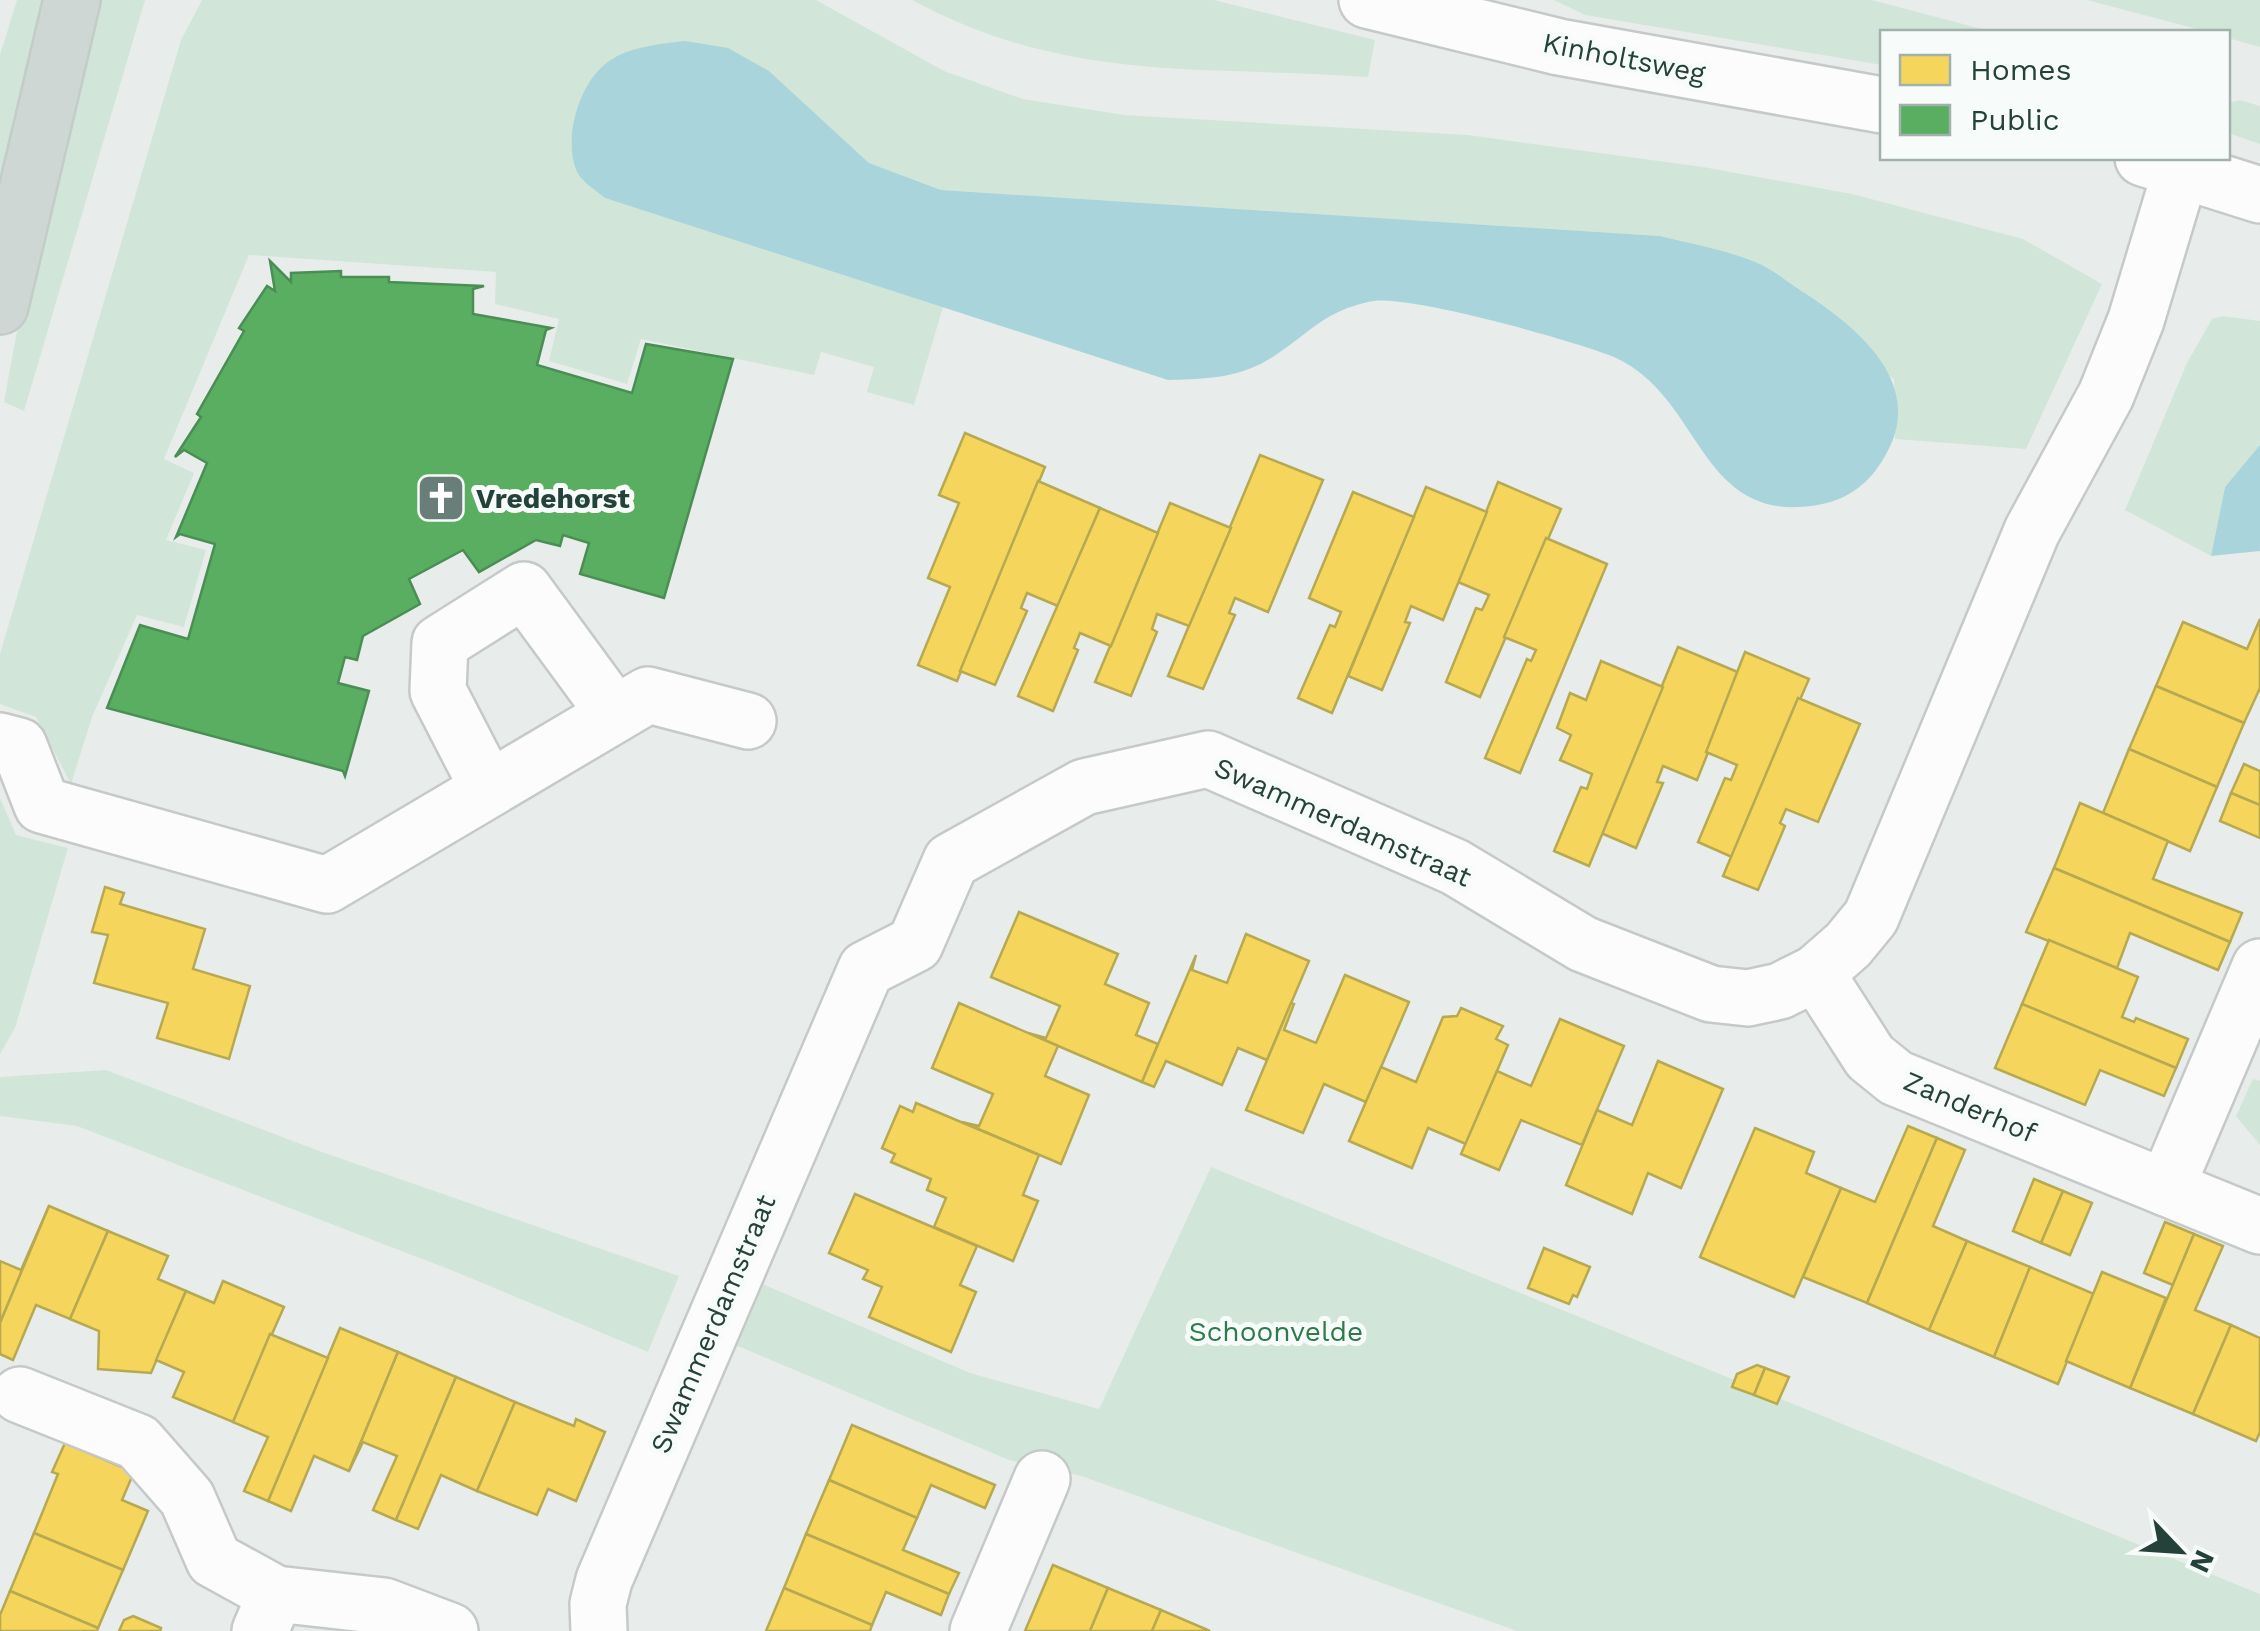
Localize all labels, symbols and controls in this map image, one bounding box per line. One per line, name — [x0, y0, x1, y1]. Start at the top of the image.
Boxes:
street label: Kinholtsweg — [1540, 26, 1708, 90]
legend — [1880, 30, 2230, 160]
text: Homes — [1970, 52, 2072, 87]
text: Public — [1970, 102, 2060, 137]
church icon: Vredehorst — [415, 472, 467, 524]
place label: Vredehorst — [476, 482, 630, 515]
street label: Swammerdamstraat — [1209, 750, 1477, 894]
street label: Zanderhof — [1899, 1064, 2041, 1150]
street label: Swammerdamstraat — [644, 1189, 783, 1458]
park label: Schoonvelde — [1189, 1315, 1363, 1348]
north arrow — [2130, 1501, 2230, 1601]
text: N — [2183, 1545, 2222, 1578]

